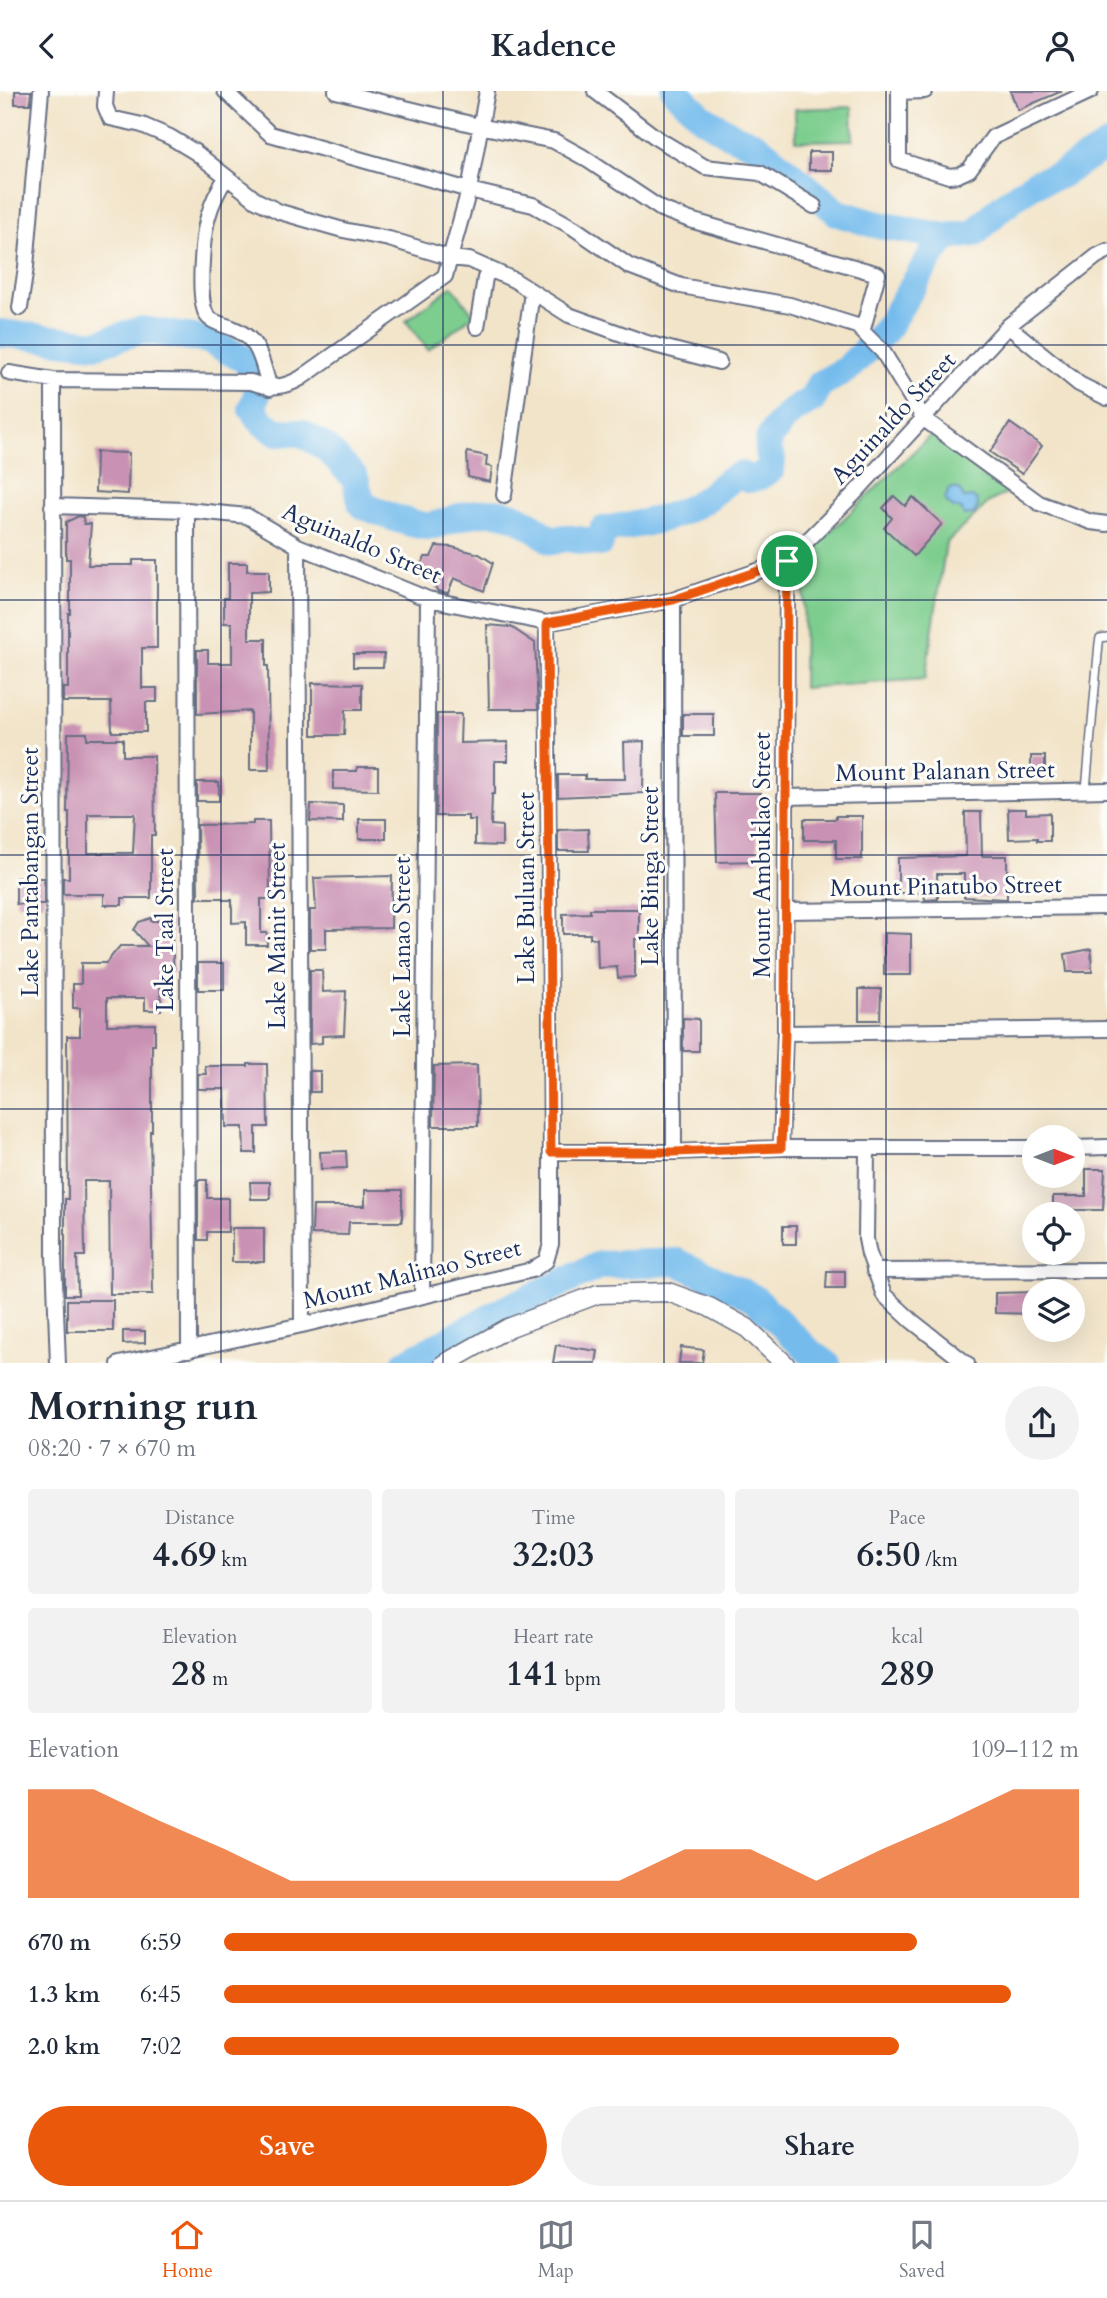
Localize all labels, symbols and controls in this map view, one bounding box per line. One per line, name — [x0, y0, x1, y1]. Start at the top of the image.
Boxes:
text: Kadence — [490, 24, 617, 68]
icon: back — [28, 27, 66, 65]
icon: person — [1041, 27, 1079, 65]
street label: Aguinaldo Street — [823, 344, 964, 492]
street label: Aguinaldo Street — [277, 495, 447, 592]
pin — [757, 531, 817, 591]
icon: arrive — [768, 542, 806, 580]
street label: Mount Ambuklao Street — [746, 731, 779, 978]
street label: Lake Pantabangan Street — [14, 747, 47, 997]
street label: Mount Palanan Street — [835, 753, 1055, 790]
street label: Lake Binga Street — [634, 786, 667, 966]
street label: Lake Buluan Street — [510, 792, 543, 984]
street label: Lake Mainit Street — [261, 842, 294, 1029]
street label: Lake Taal Street — [149, 848, 182, 1012]
street label: Lake Lanao Street — [386, 856, 419, 1038]
street label: Mount Pinatubo Street — [830, 868, 1063, 905]
north arrow — [1022, 1125, 1085, 1188]
map controls — [1022, 1125, 1085, 1342]
button: locate — [1022, 1202, 1085, 1265]
street label: Mount Malinao Street — [300, 1231, 525, 1318]
button: layers — [1022, 1279, 1085, 1342]
text: Morning run — [28, 1381, 258, 1433]
button: share — [1005, 1386, 1079, 1460]
text: 08:20 · 7 × 670 m — [28, 1433, 196, 1464]
text: Distance — [165, 1505, 235, 1531]
text: Time — [532, 1505, 575, 1531]
text: Pace — [889, 1505, 926, 1531]
text: 4.69 — [152, 1531, 216, 1579]
text: 32:03 — [513, 1531, 594, 1579]
text: 6:50 — [856, 1531, 920, 1579]
text: km — [216, 1547, 247, 1573]
text: /km — [920, 1547, 958, 1573]
text: Elevation — [162, 1624, 238, 1650]
text: Heart rate — [513, 1624, 594, 1650]
text: kcal — [891, 1624, 923, 1650]
text: 28 — [171, 1650, 207, 1698]
text: 141 — [506, 1650, 560, 1698]
text: 289 — [880, 1650, 934, 1698]
text: m — [207, 1666, 228, 1692]
text: bpm — [560, 1666, 601, 1692]
text: Elevation — [28, 1734, 119, 1765]
text: 109–112 m — [970, 1734, 1079, 1765]
text: 670 m — [28, 1927, 91, 1958]
text: 6:59 — [140, 1927, 181, 1958]
text: 1.3 km — [28, 1979, 100, 2010]
text: 6:45 — [140, 1979, 181, 2010]
text: 2.0 km — [28, 2031, 100, 2062]
text: 7:02 — [140, 2031, 181, 2062]
button: Save — [28, 2106, 547, 2186]
button: Share — [561, 2106, 1079, 2186]
tab: Home — [162, 2216, 213, 2284]
tab: Map — [537, 2216, 575, 2284]
tab: Saved — [899, 2216, 945, 2284]

